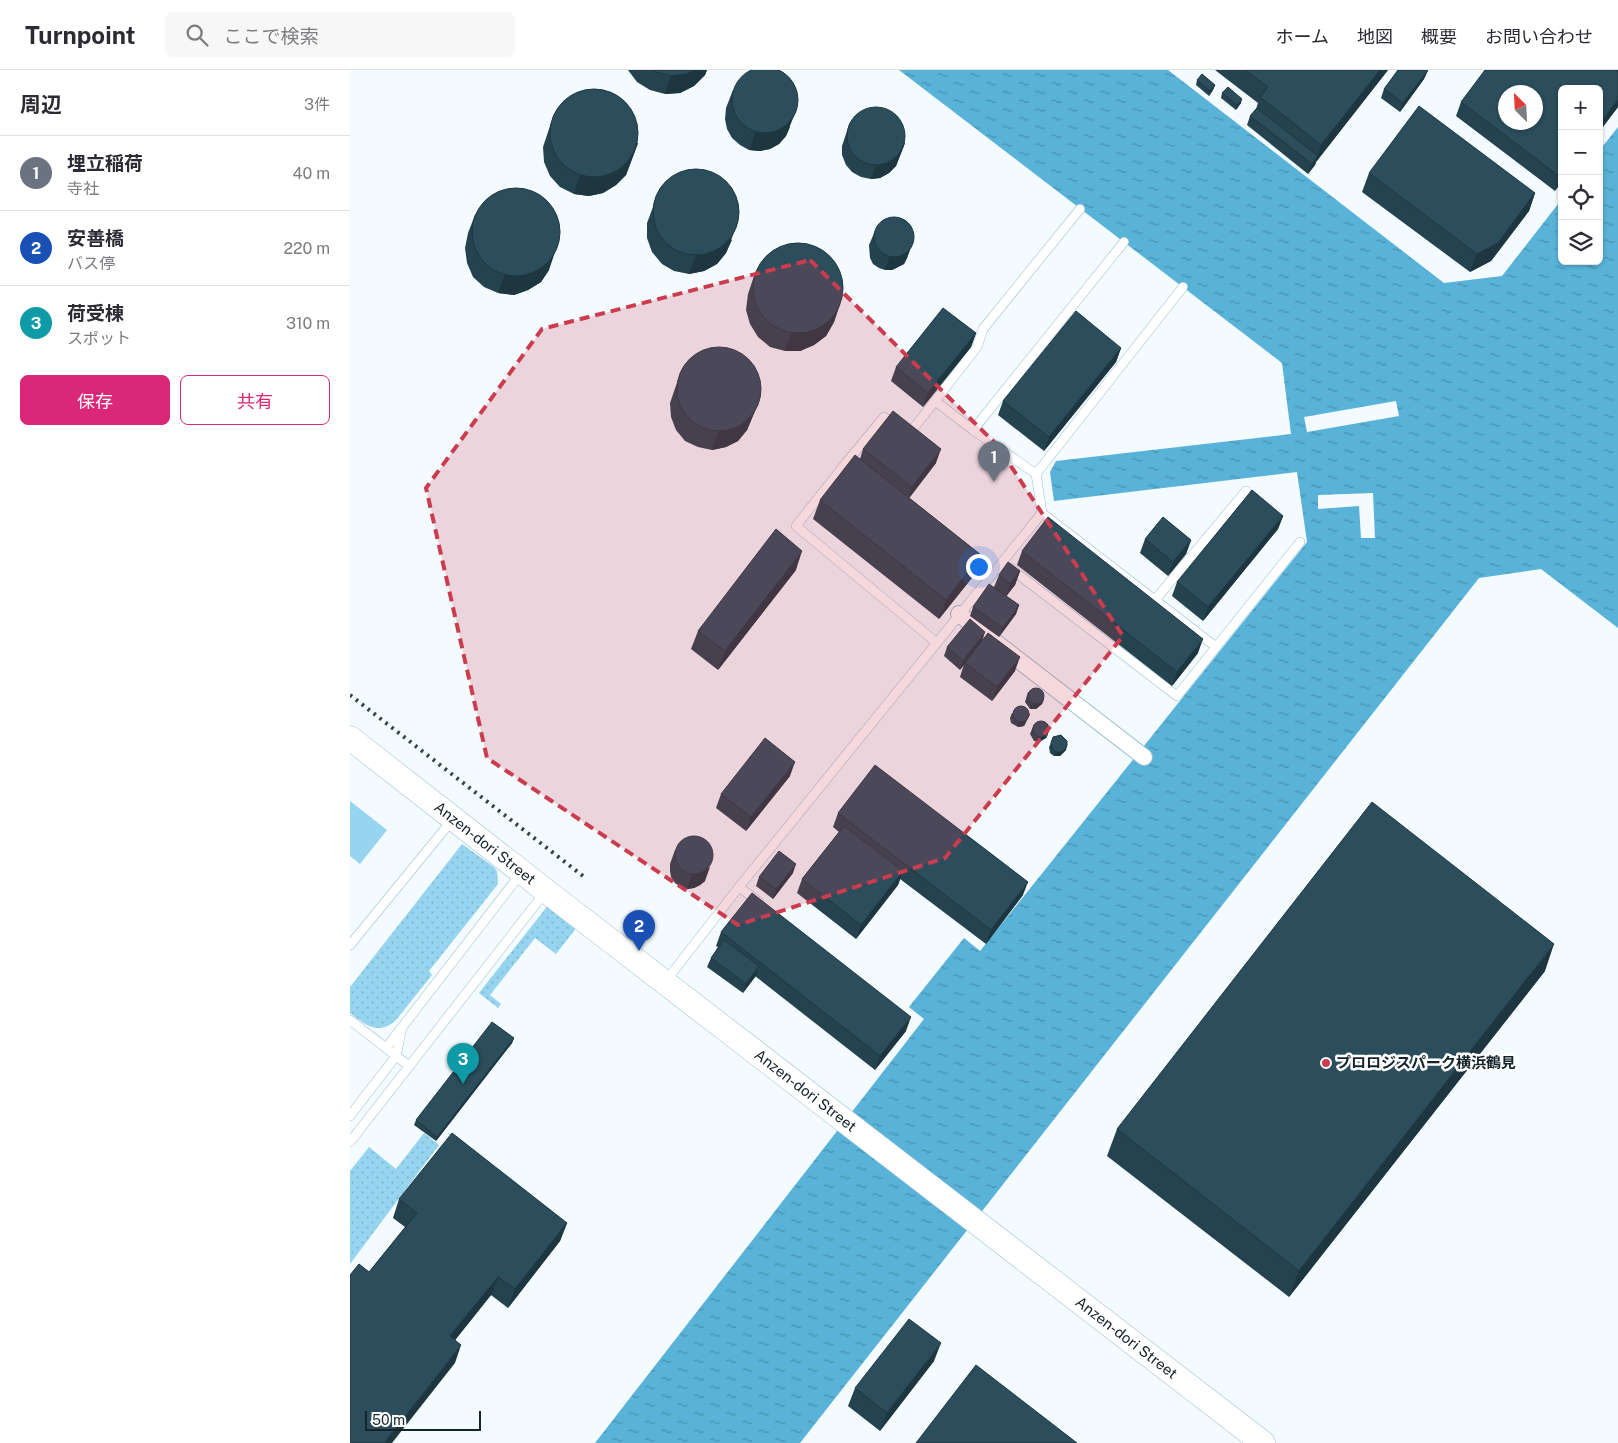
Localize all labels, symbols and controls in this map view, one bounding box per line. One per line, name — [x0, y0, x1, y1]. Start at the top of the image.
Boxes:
search box — [165, 12, 515, 57]
text: Turnpoint — [25, 21, 135, 49]
icon: search — [183, 21, 211, 49]
text: ここで検索 — [223, 25, 318, 47]
text: ホーム — [1276, 26, 1329, 47]
text: 地図 — [1357, 26, 1393, 47]
text: 概要 — [1421, 26, 1457, 47]
text: お問い合わせ — [1485, 26, 1593, 47]
north arrow — [1498, 85, 1543, 130]
map controls — [1558, 85, 1603, 265]
button: + — [1558, 85, 1603, 130]
text: 周辺 — [20, 92, 62, 117]
text: 3件 — [304, 95, 330, 114]
button: − — [1558, 130, 1603, 175]
text: 埋立稲荷 — [67, 152, 143, 174]
text: 1 — [33, 164, 39, 183]
text: 40 m — [292, 164, 330, 183]
button: locate — [1558, 175, 1603, 220]
text: 寺社 — [67, 179, 99, 198]
button: layers — [1558, 220, 1603, 265]
text: 安善橋 — [67, 227, 124, 249]
text: 2 — [31, 239, 41, 258]
text: 220 m — [283, 239, 330, 258]
text: バス停 — [67, 254, 115, 273]
text: 荷受棟 — [67, 302, 124, 324]
text: 3 — [31, 314, 41, 333]
text: 310 m — [286, 314, 330, 333]
text: スポット — [67, 329, 131, 348]
button: 保存 — [20, 375, 170, 425]
button: 共有 — [180, 375, 330, 425]
pin: 1 — [978, 441, 1010, 482]
your location — [966, 554, 992, 580]
street label: Anzen-dori Street — [431, 798, 539, 888]
pin: 2 — [623, 910, 655, 951]
pin: 3 — [447, 1043, 479, 1084]
street label: Anzen-dori Street — [751, 1046, 860, 1135]
place label: プロロジスパーク横浜鶴見 — [1336, 1054, 1516, 1071]
marker: プロロジスパーク横浜鶴見 — [1320, 1057, 1332, 1069]
street label: Anzen-dori Street — [1072, 1293, 1181, 1382]
scale bar — [365, 1408, 481, 1431]
text: 50 m — [372, 1412, 405, 1428]

